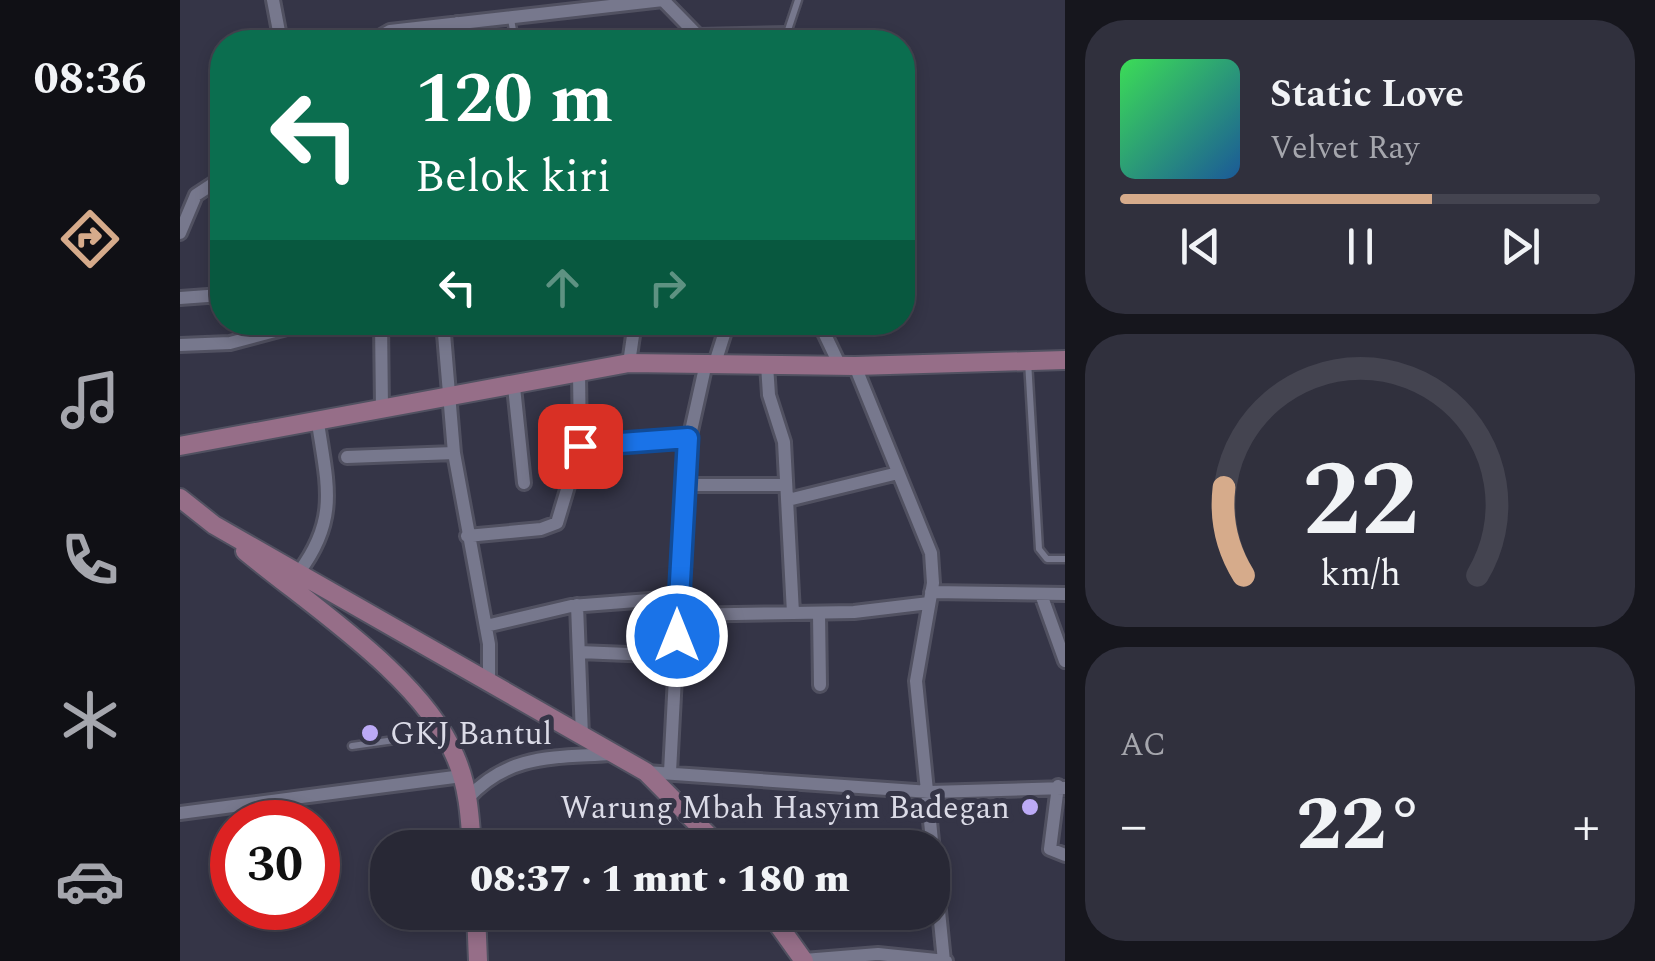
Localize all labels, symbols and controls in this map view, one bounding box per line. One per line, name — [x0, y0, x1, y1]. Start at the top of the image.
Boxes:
text: 08:36 — [33, 45, 147, 114]
text: 120 m — [415, 47, 613, 153]
text: Static Love — [1270, 66, 1464, 124]
icon: left — [250, 70, 380, 200]
text: Velvet Ray — [1270, 124, 1419, 173]
text: Belok kiri — [415, 143, 611, 212]
icon: directions — [55, 204, 125, 274]
icon: previous — [1173, 219, 1228, 274]
icon: pause — [1333, 219, 1388, 274]
icon: next — [1493, 219, 1548, 274]
icon: left — [430, 260, 485, 315]
icon: ahead — [535, 260, 590, 315]
icon: right — [640, 260, 695, 315]
icon: music — [55, 365, 125, 435]
pin — [538, 404, 623, 489]
icon: arrive — [553, 419, 608, 474]
text: 22 — [1302, 423, 1418, 581]
icon: phone — [55, 525, 125, 595]
text: km/h — [1320, 547, 1400, 602]
position arrow — [625, 584, 729, 688]
icon: climate — [55, 685, 125, 755]
place label: GKJ Bantul — [390, 710, 552, 759]
text: AC — [1120, 721, 1166, 770]
marker: GKJ Bantul — [359, 722, 381, 744]
text: 22° — [1296, 769, 1424, 883]
place label: Warung Mbah Hasyim Badegan — [560, 784, 1010, 833]
text: − — [1120, 785, 1148, 868]
text: + — [1572, 785, 1600, 868]
marker: Warung Mbah Hasyim Badegan — [1019, 796, 1041, 818]
speed limit sign: 30 — [210, 800, 340, 930]
icon: car — [55, 846, 125, 916]
text: 08:37 · 1 mnt · 180 m — [470, 851, 850, 909]

